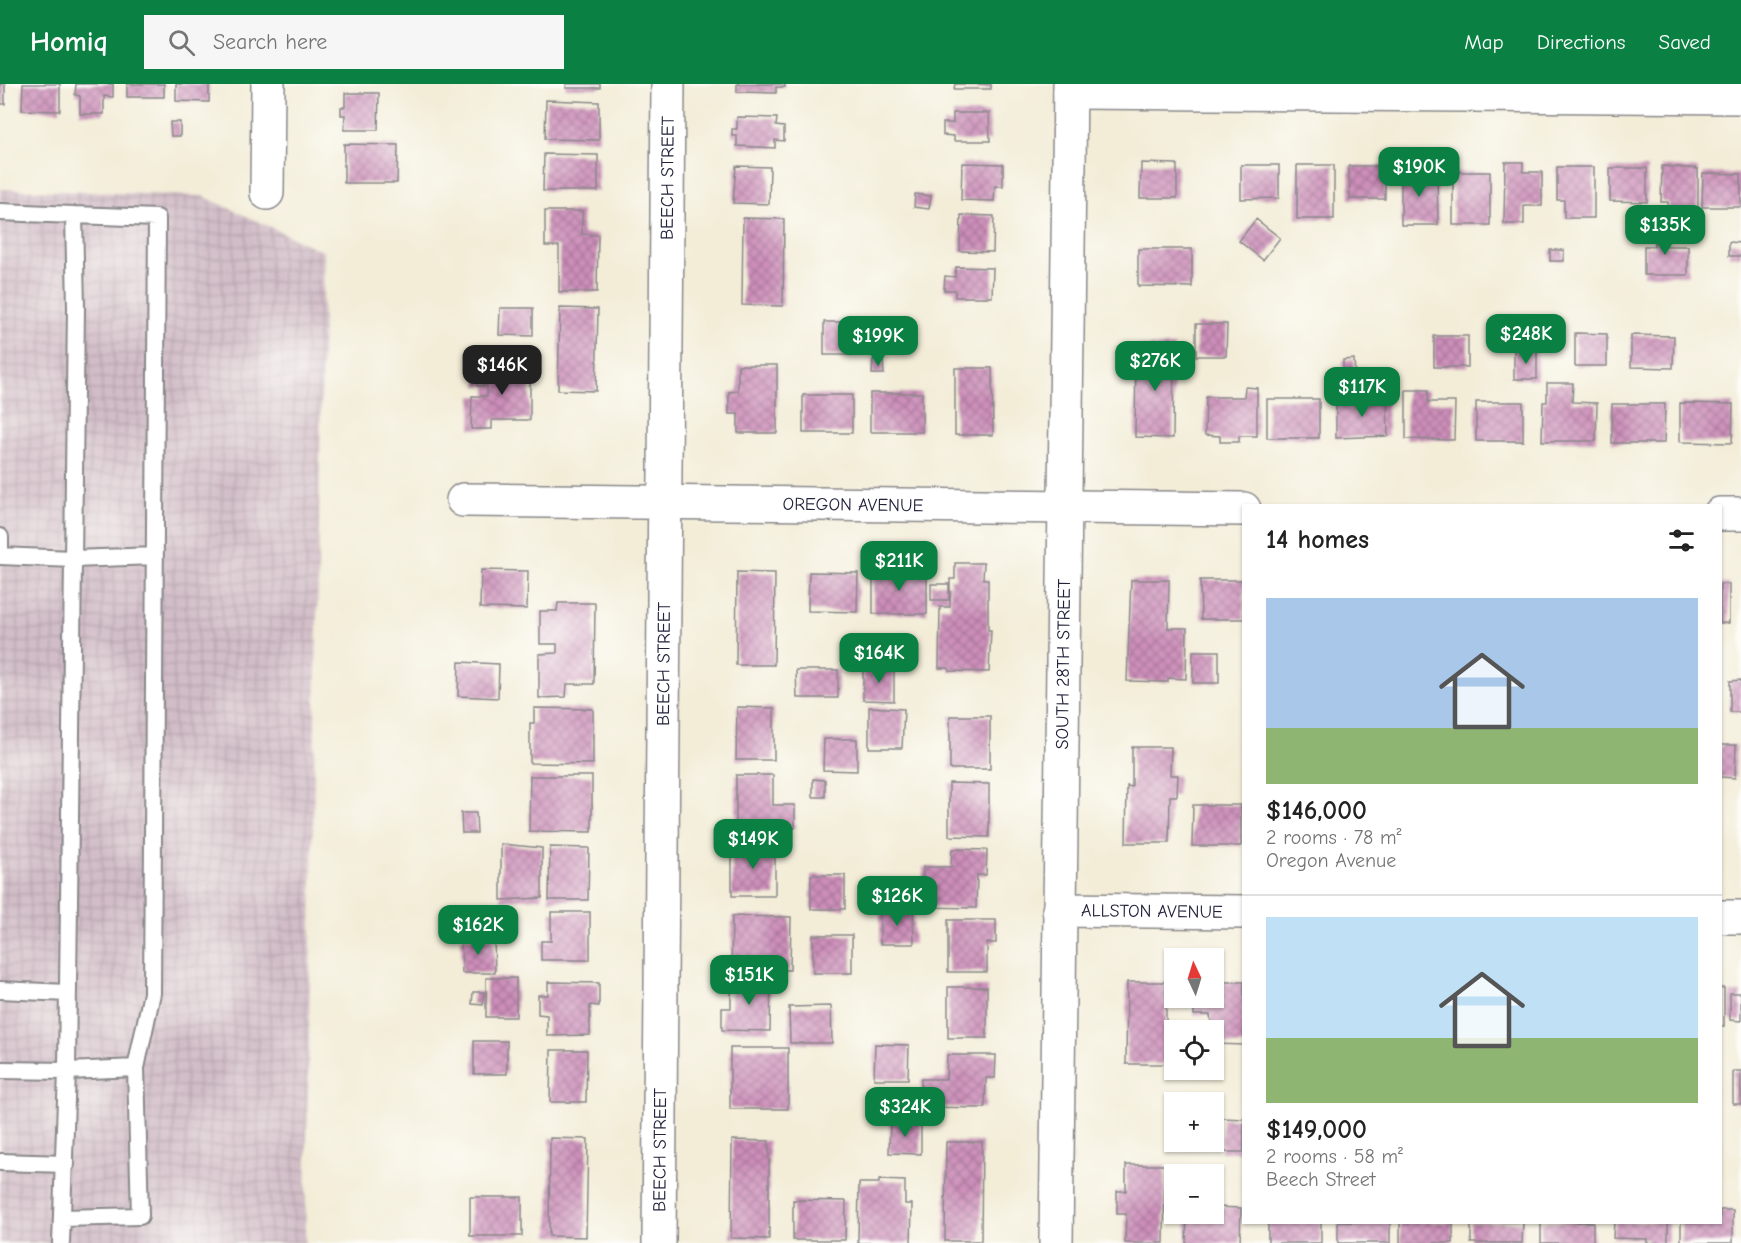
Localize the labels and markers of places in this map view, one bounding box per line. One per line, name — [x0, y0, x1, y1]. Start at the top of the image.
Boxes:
pin: $190K — [1377, 147, 1461, 198]
pin: $135K — [1623, 205, 1707, 256]
pin: $248K — [1484, 314, 1568, 365]
pin: $199K — [836, 316, 920, 367]
pin: $276K — [1113, 341, 1197, 392]
pin: $146K — [460, 345, 544, 396]
pin: $117K — [1320, 367, 1404, 418]
pin: $211K — [857, 541, 941, 592]
pin: $164K — [837, 633, 921, 684]
pin: $149K — [711, 819, 795, 870]
pin: $126K — [855, 876, 939, 927]
pin: $162K — [436, 905, 520, 956]
pin: $151K — [707, 955, 791, 1006]
pin: $324K — [863, 1087, 947, 1138]

